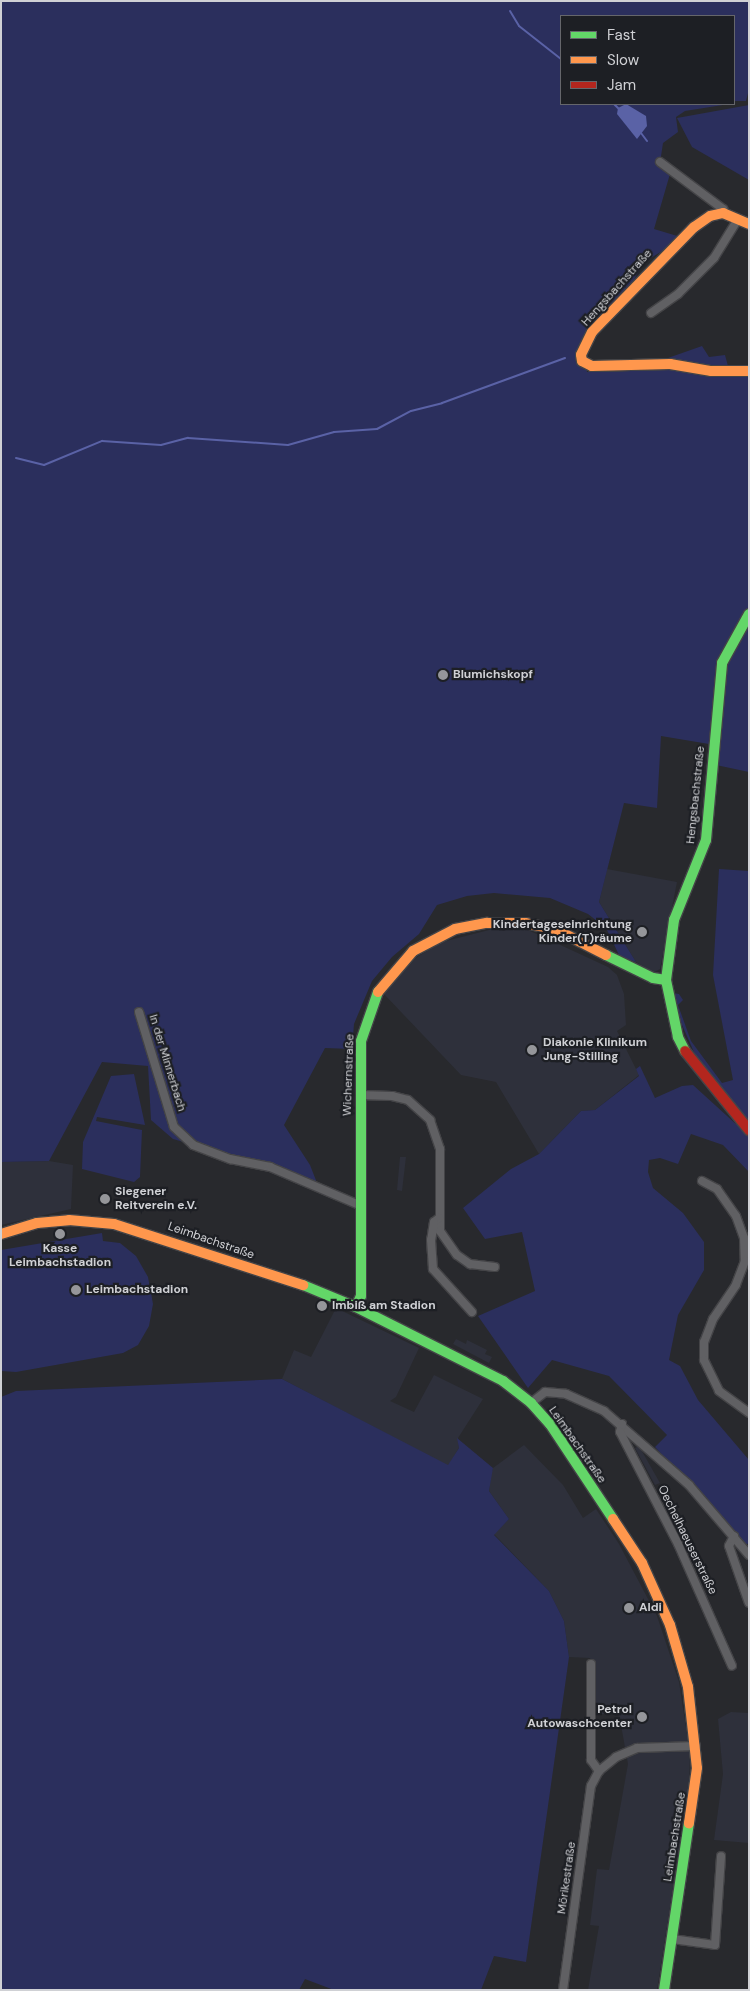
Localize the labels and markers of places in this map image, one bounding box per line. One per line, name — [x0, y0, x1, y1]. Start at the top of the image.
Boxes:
place label: Blumichskopf — [453, 668, 533, 682]
marker: Blumichskopf — [437, 669, 449, 681]
place label: Kindertageseinrichtung Kinder(T)räume — [493, 918, 632, 946]
marker: Kindertageseinrichtung Kinder(T)räume — [636, 926, 648, 938]
place label: Diakonie Klinikum Jung-Stilling — [543, 1036, 647, 1064]
marker: Diakonie Klinikum Jung-Stilling — [525, 1043, 539, 1057]
place label: Siegener Reitverein e.V. — [115, 1185, 197, 1213]
marker: Siegener Reitverein e.V. — [99, 1193, 111, 1205]
marker: Kasse Leimbachstadion — [54, 1228, 66, 1240]
place label: Kasse Leimbachstadion — [9, 1242, 111, 1270]
place label: Leimbachstadion — [86, 1283, 188, 1297]
marker: Leimbachstadion — [70, 1284, 82, 1296]
place label: Imbiß am Stadion — [332, 1299, 436, 1313]
marker: Imbiß am Stadion — [316, 1300, 328, 1312]
place label: Aldi — [639, 1601, 662, 1615]
marker: Aldi — [623, 1602, 635, 1614]
place label: Petrol Autowaschcenter — [527, 1703, 632, 1731]
marker: Petrol Autowaschcenter — [636, 1711, 648, 1723]

